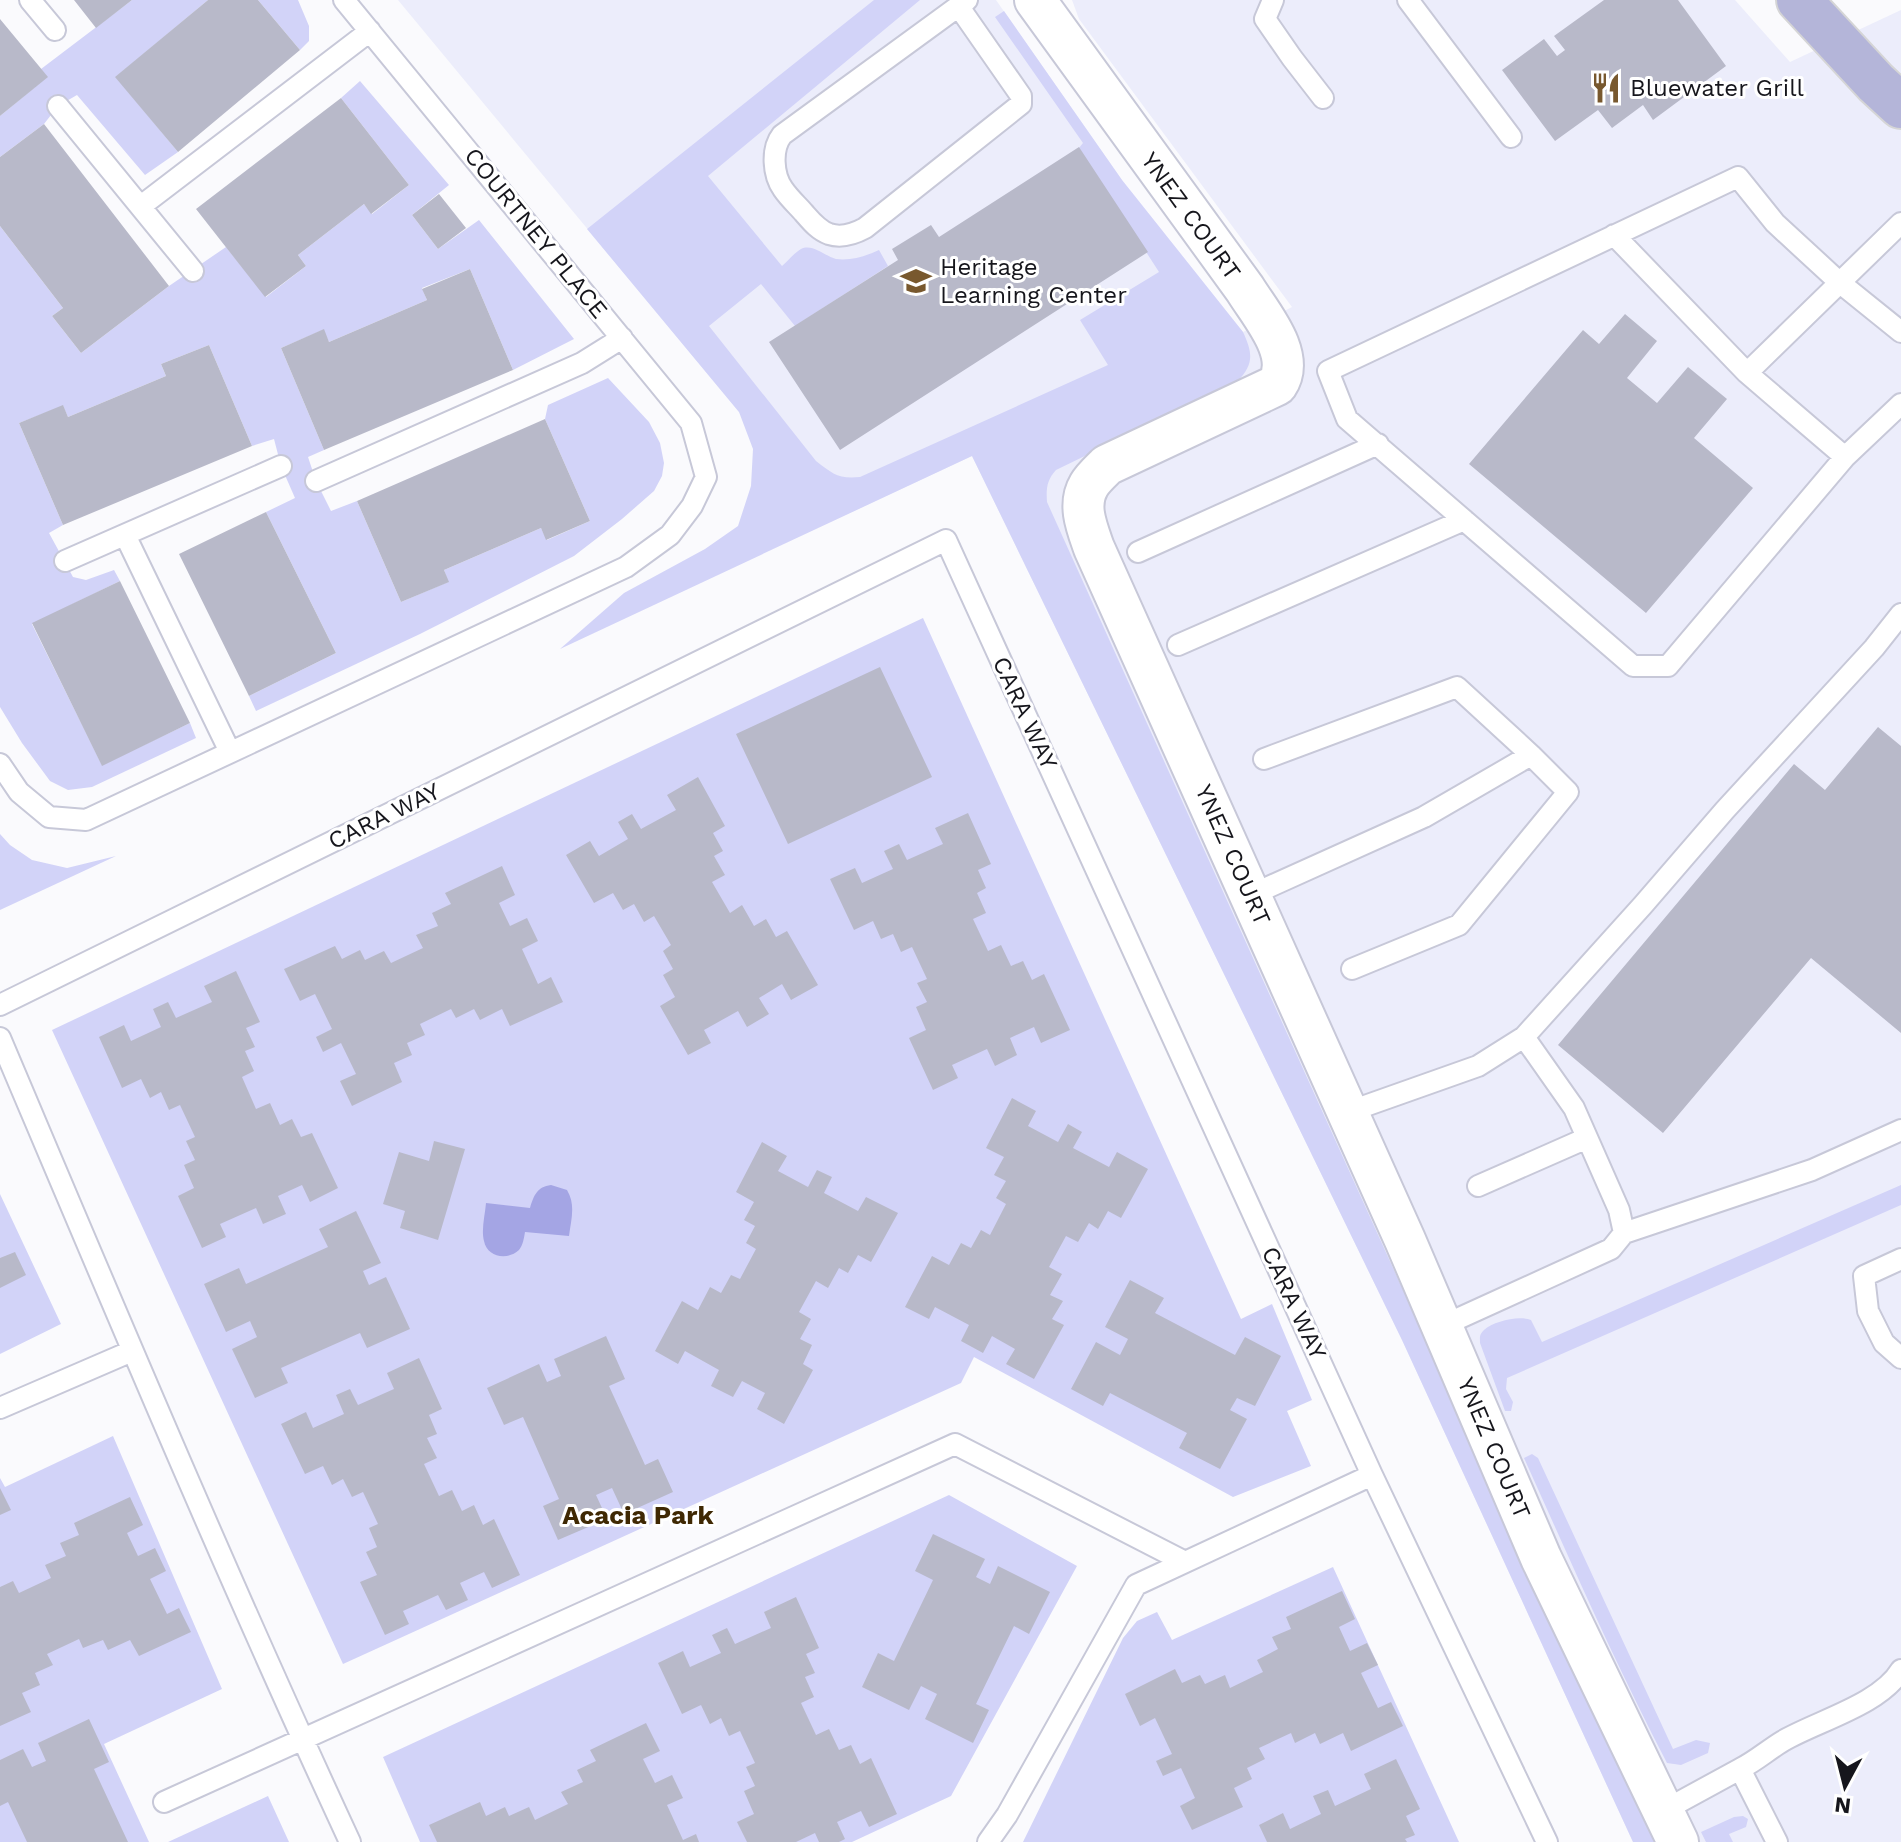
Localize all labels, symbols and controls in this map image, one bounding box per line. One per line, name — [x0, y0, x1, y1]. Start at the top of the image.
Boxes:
restaurant icon: Bluewater Grill — [1589, 71, 1623, 105]
place label: Bluewater Grill — [1630, 74, 1805, 102]
street label: COURTNEY PLACE — [459, 142, 613, 324]
street label: YNEZ COURT — [1135, 147, 1247, 285]
place label: Heritage Learning Center — [940, 253, 1127, 309]
school or university icon: Heritage Learning Center — [899, 264, 933, 298]
street label: CARA WAY — [987, 652, 1063, 774]
street label: CARA WAY — [324, 777, 445, 855]
street label: YNEZ COURT — [1190, 780, 1276, 930]
street label: CARA WAY — [1256, 1242, 1332, 1364]
street label: YNEZ COURT — [1452, 1373, 1536, 1523]
district label: Acacia Park — [562, 1500, 714, 1530]
north arrow — [1805, 1746, 1885, 1826]
text: N — [1833, 1792, 1852, 1819]

